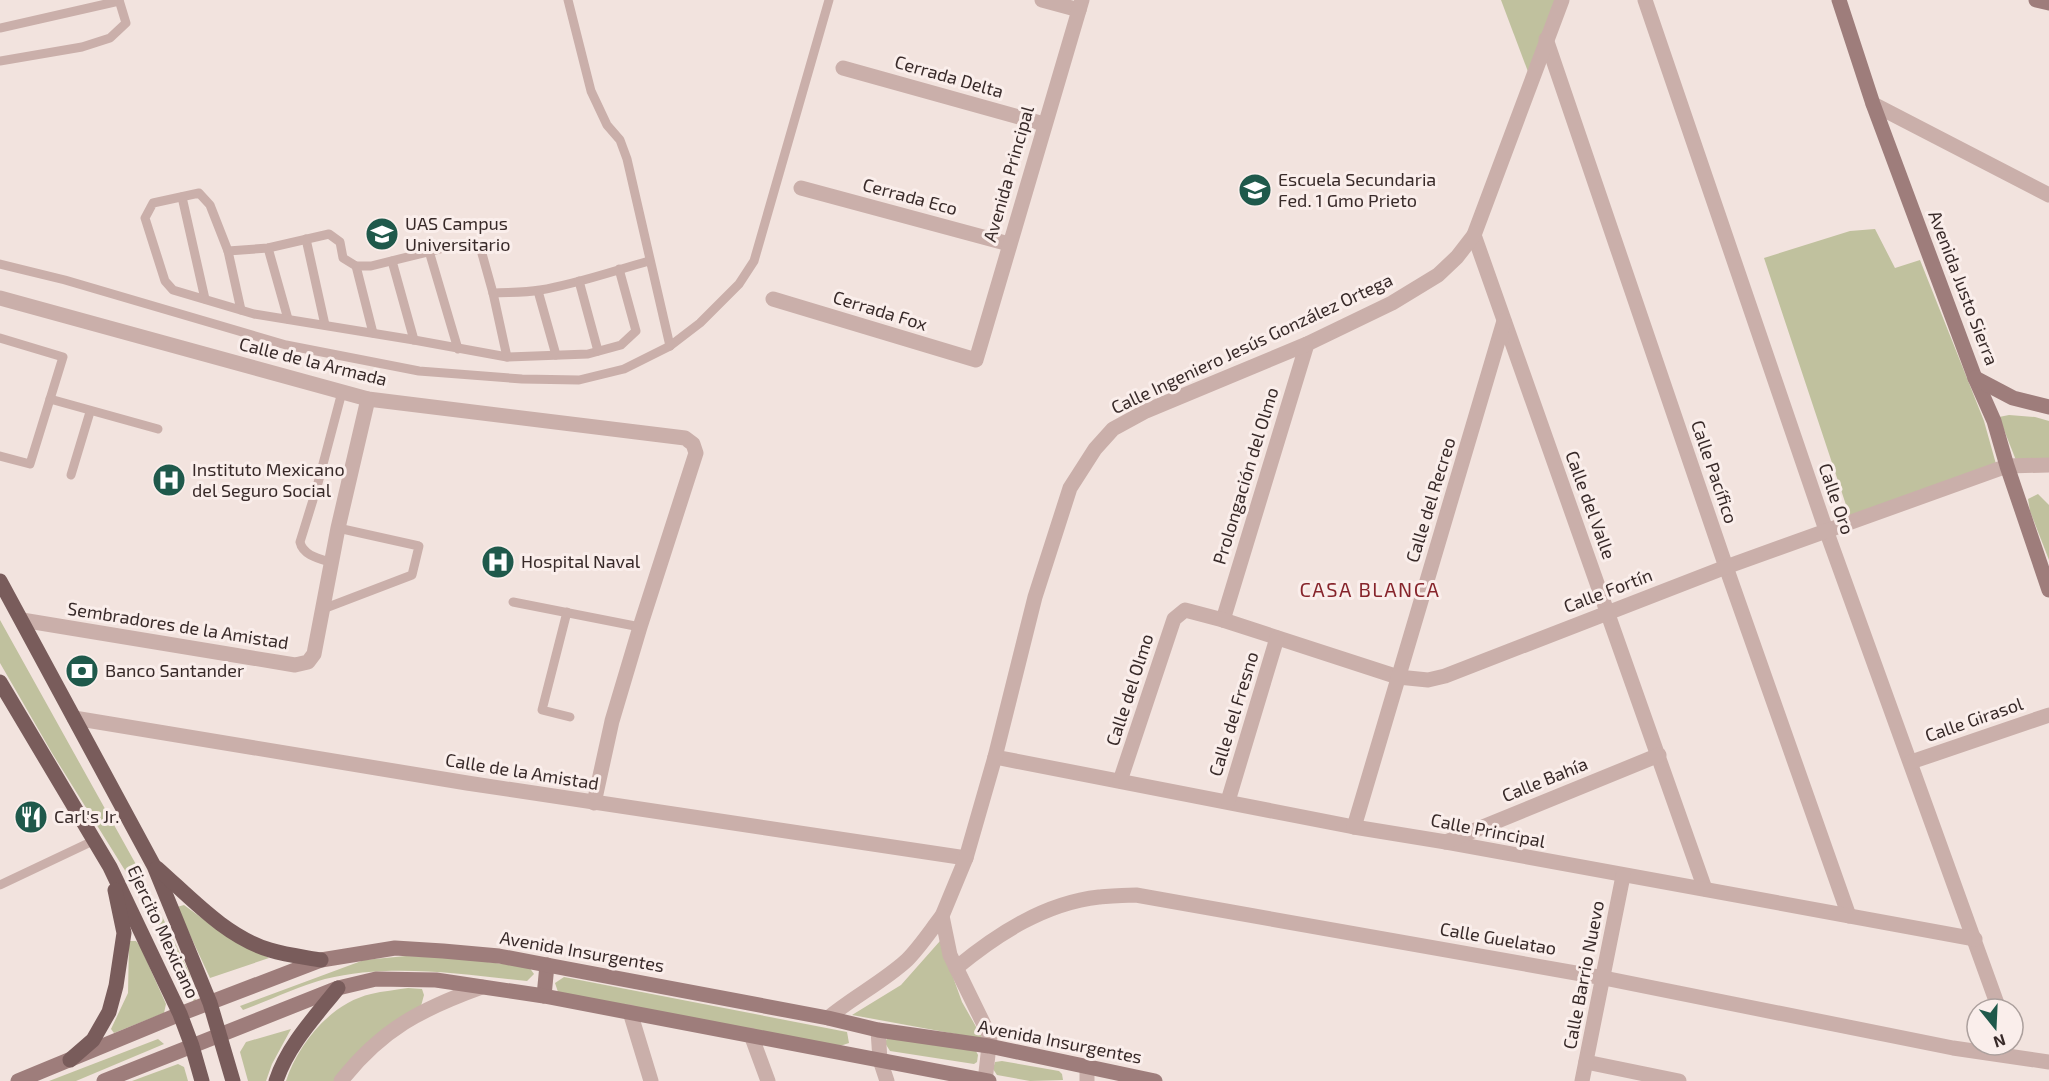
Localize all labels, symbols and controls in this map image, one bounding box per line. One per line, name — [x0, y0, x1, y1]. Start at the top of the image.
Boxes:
street label: Cerrada Delta — [892, 50, 1006, 102]
street label: Avenida Principal — [978, 102, 1038, 244]
place label: Escuela Secundaria Fed. 1 Gmo Prieto — [1278, 168, 1436, 211]
school or university icon: Escuela Secundaria Fed. 1 Gmo Prieto — [1237, 172, 1273, 208]
street label: Cerrada Eco — [860, 173, 960, 219]
street label: Avenida Justo Sierra — [1924, 207, 2004, 368]
place label: UAS Campus Universitario — [405, 212, 510, 255]
school or university icon: UAS Campus Universitario — [364, 216, 400, 252]
street label: Calle Ingeniero Jesús González Ortega — [1107, 268, 1396, 418]
street label: Cerrada Fox — [831, 285, 931, 335]
street label: Calle de la Armada — [237, 332, 389, 390]
street label: Prolongación del Olmo — [1208, 385, 1282, 567]
street label: Calle Pacífico — [1687, 417, 1743, 526]
street label: Calle del Recreo — [1401, 434, 1460, 565]
street label: Calle del Valle — [1561, 447, 1621, 562]
place label: Instituto Mexicano del Seguro Social — [192, 458, 345, 501]
street label: Calle Oro — [1815, 460, 1859, 537]
hospital icon: Instituto Mexicano del Seguro Social — [151, 462, 187, 498]
hospital icon: Hospital Naval — [480, 544, 516, 580]
place label: Hospital Naval — [521, 550, 641, 572]
street label: Calle Fortín — [1560, 563, 1655, 617]
district label: CASA BLANCA — [1299, 577, 1441, 601]
street label: Sembradores de la Amistad — [66, 597, 290, 653]
street label: Calle del Olmo — [1101, 631, 1158, 749]
street label: Calle del Fresno — [1204, 649, 1262, 779]
bank icon: Banco Santander — [64, 653, 100, 689]
place label: Banco Santander — [105, 659, 244, 681]
street label: Calle Girasol — [1922, 692, 2026, 746]
street label: Calle de la Amistad — [444, 748, 600, 794]
street label: Calle Bahía — [1499, 752, 1591, 806]
restaurant icon: Carl's Jr. — [13, 799, 49, 835]
place label: Carl's Jr. — [54, 805, 119, 827]
street label: Calle Principal — [1429, 808, 1548, 852]
street label: Ejercito Mexicano — [123, 861, 204, 1002]
street label: Calle Barrio Nuevo — [1558, 899, 1608, 1051]
street label: Calle Guelatao — [1438, 917, 1558, 959]
street label: Avenida Insurgentes — [498, 926, 666, 976]
north arrow — [1965, 997, 2025, 1057]
street label: Avenida Insurgentes — [976, 1014, 1144, 1068]
text: N — [1991, 1031, 2008, 1053]

